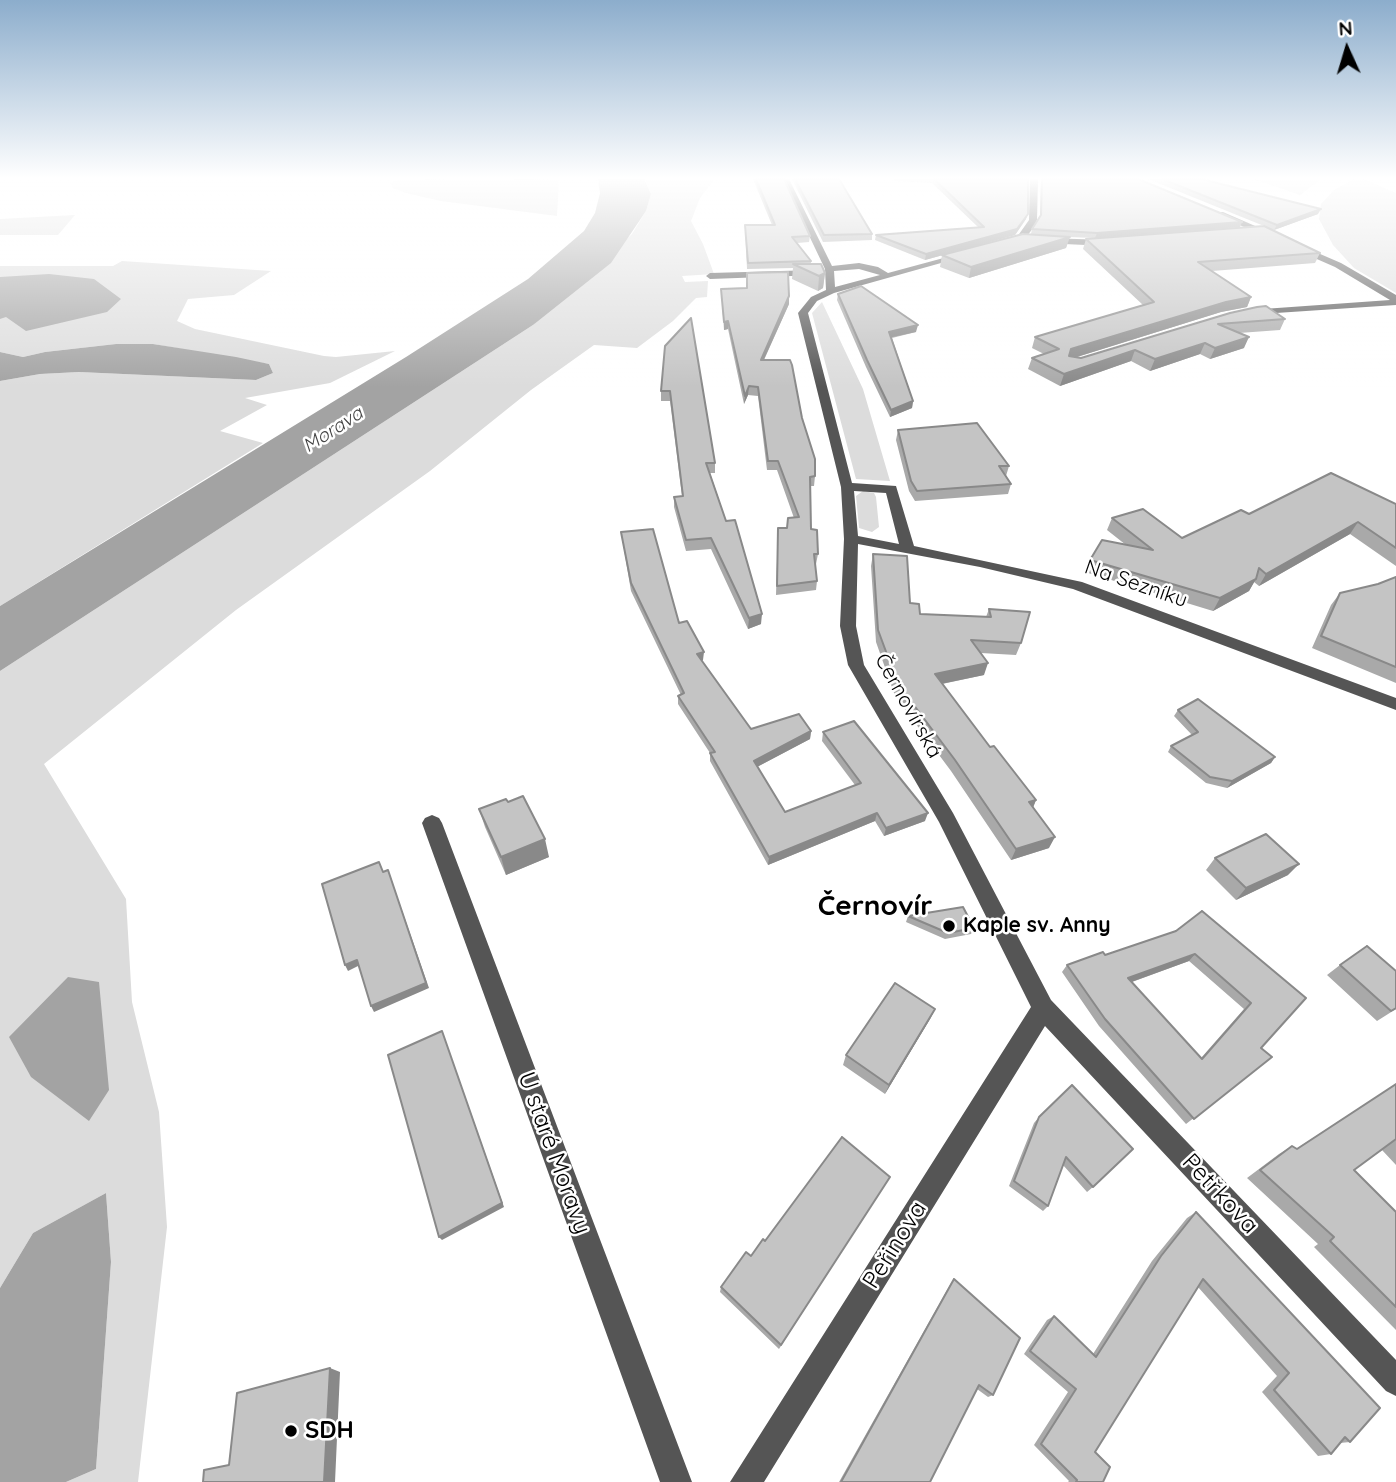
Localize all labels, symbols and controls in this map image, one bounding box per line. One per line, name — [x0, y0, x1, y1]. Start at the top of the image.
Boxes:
north arrow — [1312, 14, 1382, 84]
text: N — [1338, 16, 1353, 41]
water label: Morava — [299, 402, 367, 458]
street label: Na Sezníku — [1081, 555, 1191, 613]
street label: Černovírská — [869, 649, 947, 763]
district label: Černovír — [818, 890, 932, 924]
place label: Kaple sv. Anny — [963, 913, 1111, 939]
marker: Kaple sv. Anny — [941, 918, 957, 934]
street label: U staré Moravy — [511, 1068, 597, 1238]
street label: Petřkova — [1176, 1148, 1264, 1240]
street label: Peřinova — [857, 1196, 933, 1294]
place label: SDH — [305, 1417, 354, 1445]
marker: SDH — [283, 1423, 299, 1439]

